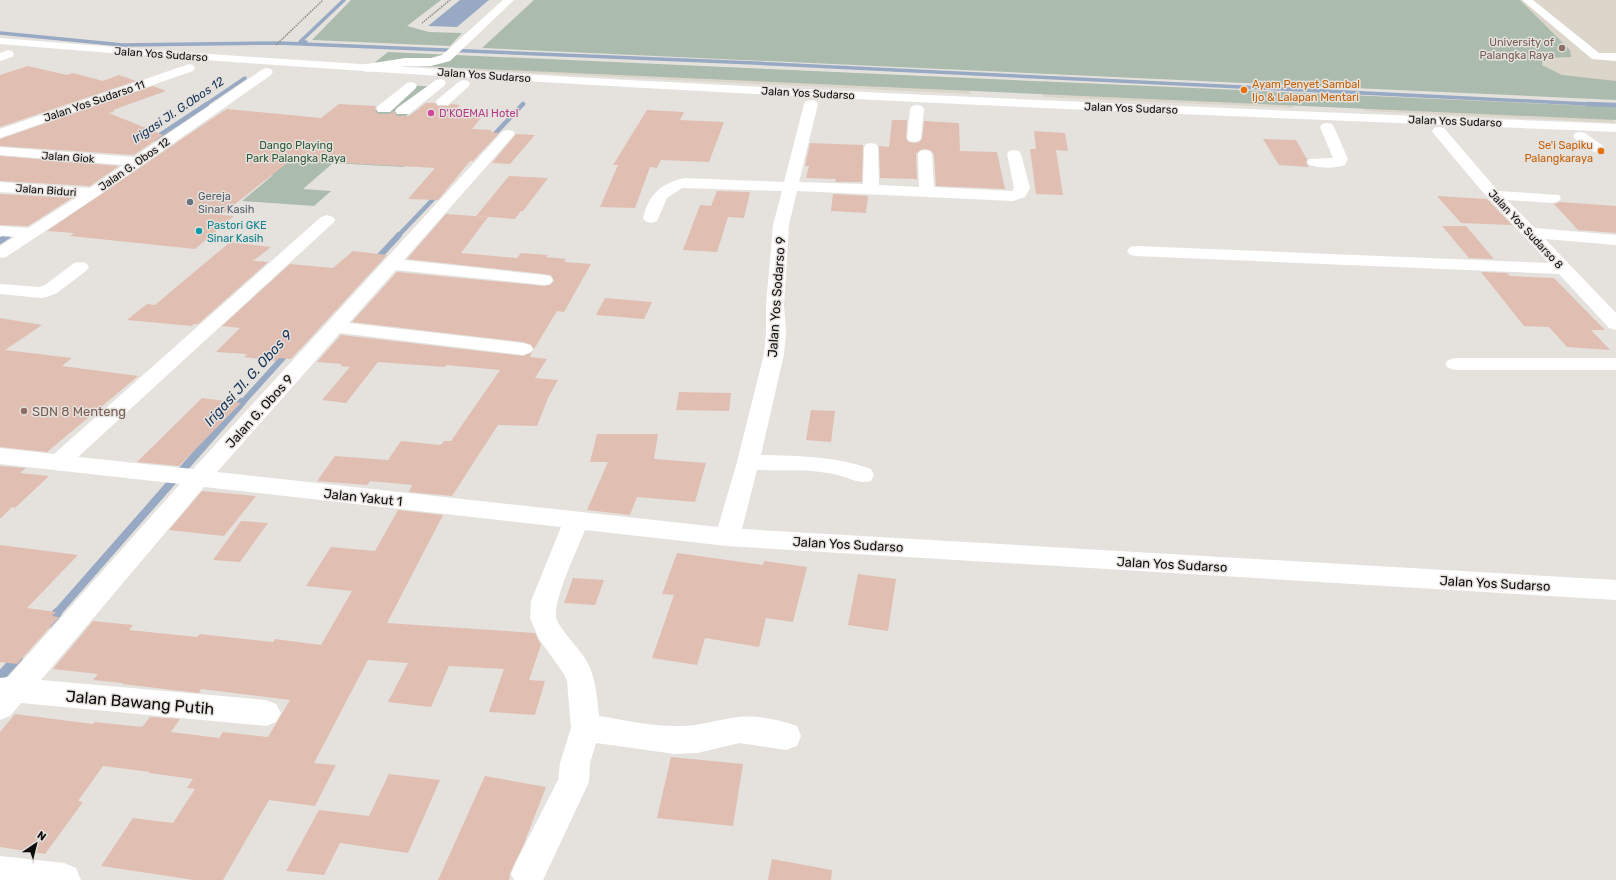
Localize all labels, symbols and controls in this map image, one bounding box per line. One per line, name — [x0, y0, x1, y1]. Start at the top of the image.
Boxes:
place label: University of Palangka Raya — [1480, 36, 1555, 62]
marker: University of Palangka Raya — [1557, 43, 1567, 53]
street label: Jalan Yos Sudarso — [114, 45, 208, 64]
street label: Jalan Yos Sudarso — [437, 66, 531, 85]
water label: Irigasi Jl. G.Obos 12 — [129, 74, 227, 146]
street label: Jalan Yos Sudarso 11 — [42, 78, 146, 125]
place label: Ayam Penyet Sambal Ijo & Lalapan Mentari — [1252, 78, 1360, 104]
street label: Jalan Yos Sudarso — [761, 85, 855, 102]
marker: Ayam Penyet Sambal Ijo & Lalapan Mentari — [1239, 85, 1249, 95]
street label: Jalan Yos Sudarso — [1084, 100, 1178, 117]
place label: D'KOEMAI Hotel — [439, 107, 518, 120]
marker: D'KOEMAI Hotel — [426, 108, 436, 118]
street label: Jalan Yos Sudarso — [1408, 113, 1502, 130]
street label: Jalan G. Obos 12 — [96, 135, 172, 194]
park label: Dango Playing Park Palangka Raya — [246, 139, 346, 165]
place label: Se'i Sapiku Palangkaraya — [1524, 139, 1593, 165]
marker: Se'i Sapiku Palangkaraya — [1596, 146, 1606, 156]
street label: Jalan Giok — [41, 149, 95, 166]
street label: Jalan Biduri — [15, 182, 77, 199]
street label: Jalan Yos Sudarso 8 — [1486, 187, 1566, 272]
place label: Gereja Sinar Kasih — [198, 190, 254, 216]
marker: Gereja Sinar Kasih — [185, 197, 195, 207]
place label: Pastori GKE Sinar Kasih — [207, 219, 267, 245]
marker: Pastori GKE Sinar Kasih — [194, 226, 204, 236]
street label: Jalan Yos Sodarso 9 — [765, 236, 788, 358]
water label: Irigasi Jl. G. Obos 9 — [201, 326, 296, 430]
street label: Jalan G. Obos 9 — [223, 371, 296, 451]
place label: SDN 8 Menteng — [32, 404, 126, 420]
marker: SDN 8 Menteng — [19, 406, 29, 416]
street label: Jalan Yakut 1 — [323, 486, 403, 509]
street label: Jalan Yos Sudarso — [792, 534, 904, 555]
street label: Jalan Yos Sudarso — [1116, 554, 1228, 575]
street label: Jalan Yos Sudarso — [1439, 573, 1551, 594]
street label: Jalan Bawang Putih — [65, 687, 215, 718]
north arrow — [16, 824, 56, 864]
text: N — [34, 829, 48, 844]

